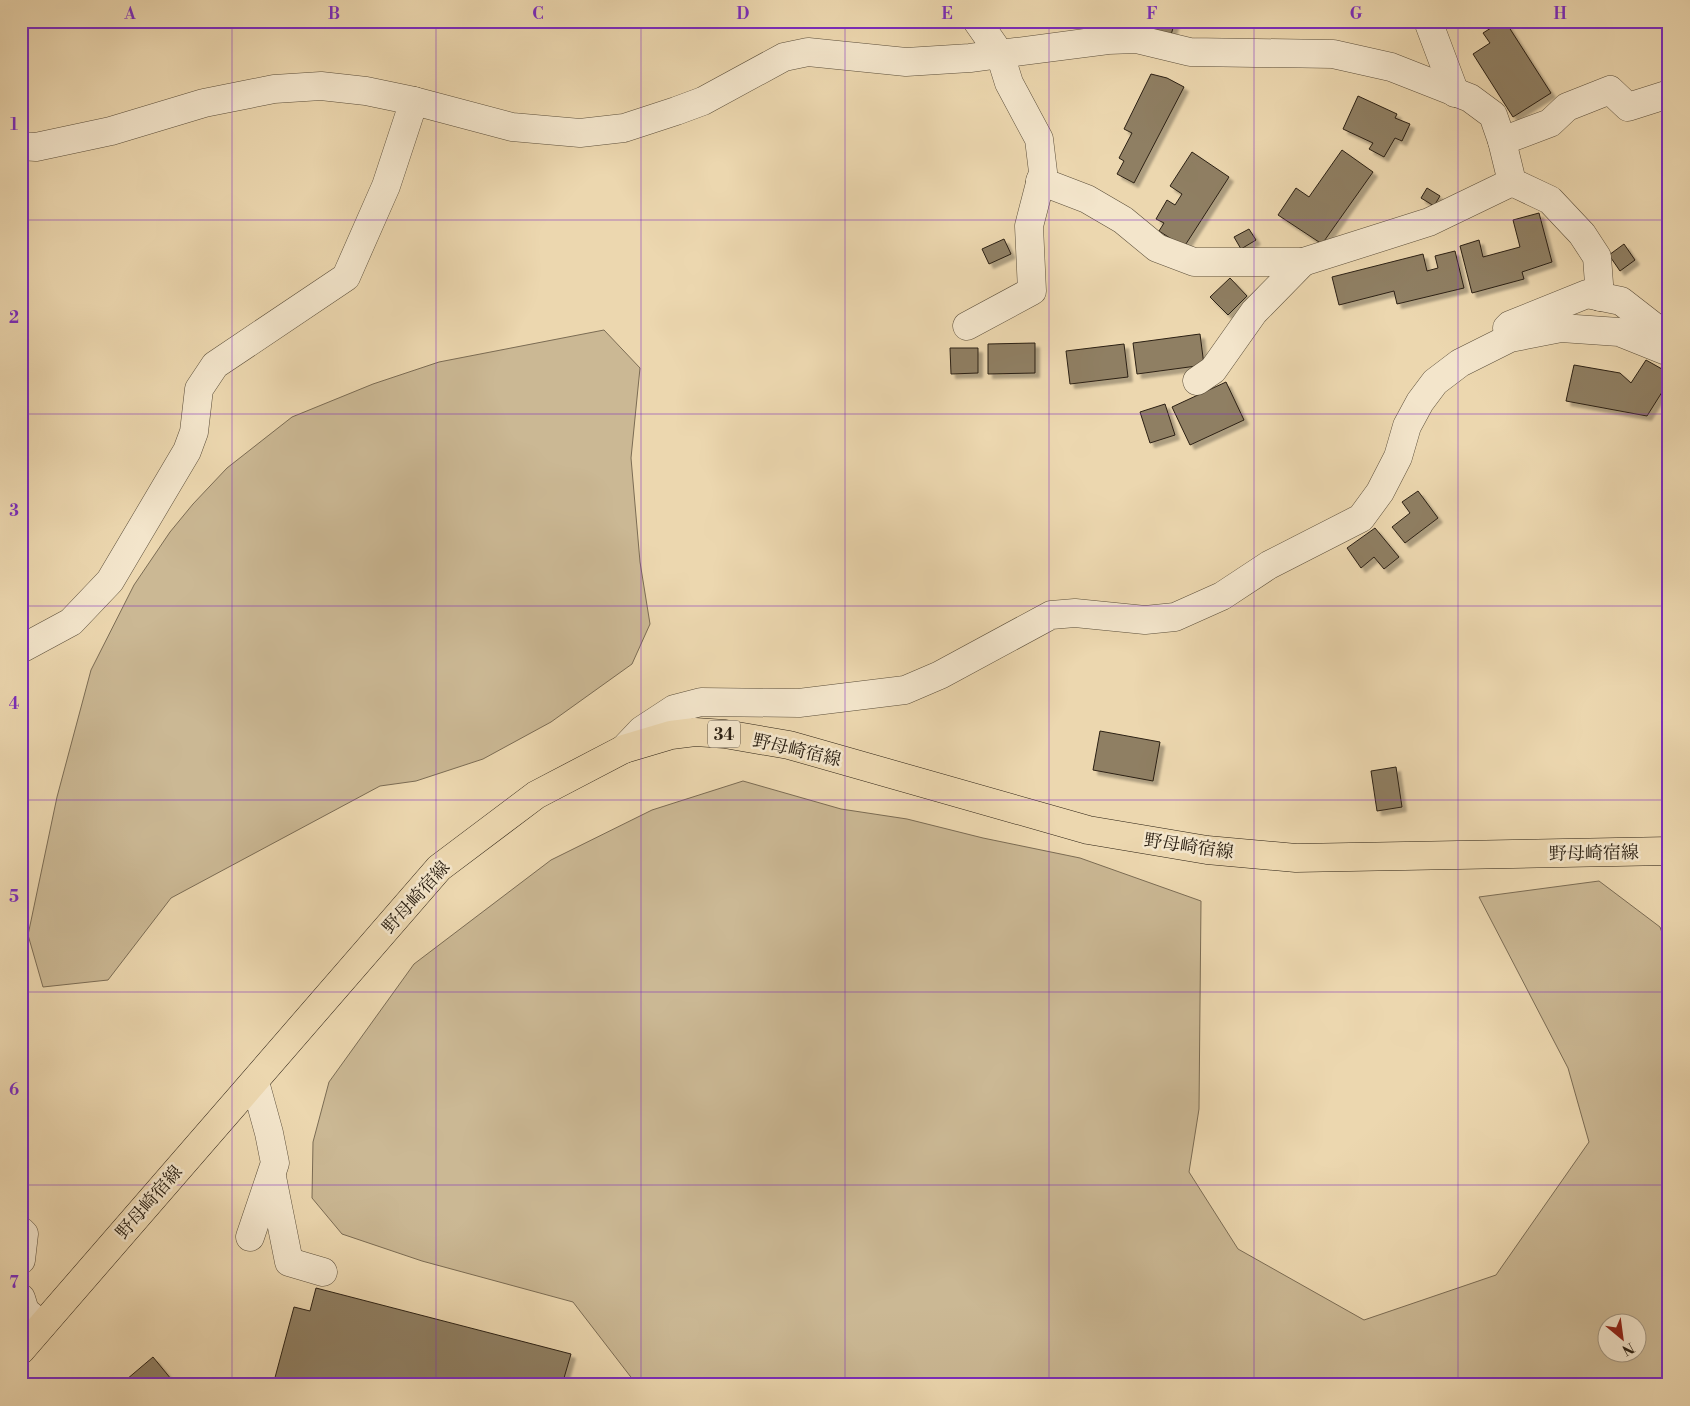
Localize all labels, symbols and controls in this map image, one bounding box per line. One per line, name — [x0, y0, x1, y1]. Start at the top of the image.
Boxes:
text: A — [123, 4, 136, 24]
text: B — [328, 4, 340, 24]
text: C — [532, 4, 544, 24]
text: D — [737, 4, 750, 24]
text: E — [941, 4, 953, 24]
text: F — [1146, 4, 1158, 24]
text: G — [1350, 4, 1363, 24]
text: H — [1553, 4, 1567, 24]
text: 1 — [10, 115, 18, 135]
text: 2 — [9, 308, 19, 328]
text: 3 — [9, 501, 19, 521]
text: 4 — [9, 694, 20, 714]
road number: 34 — [708, 721, 740, 748]
street label: 野母崎宿線 — [750, 729, 843, 772]
street label: 野母崎宿線 — [1143, 829, 1235, 864]
street label: 野母崎宿線 — [1549, 841, 1639, 866]
street label: 野母崎宿線 — [378, 856, 455, 938]
text: 5 — [9, 887, 19, 907]
text: 6 — [9, 1080, 19, 1100]
street label: 野母崎宿線 — [111, 1161, 188, 1244]
text: 7 — [9, 1273, 19, 1293]
north arrow — [1598, 1314, 1648, 1364]
text: N — [1619, 1338, 1637, 1359]

